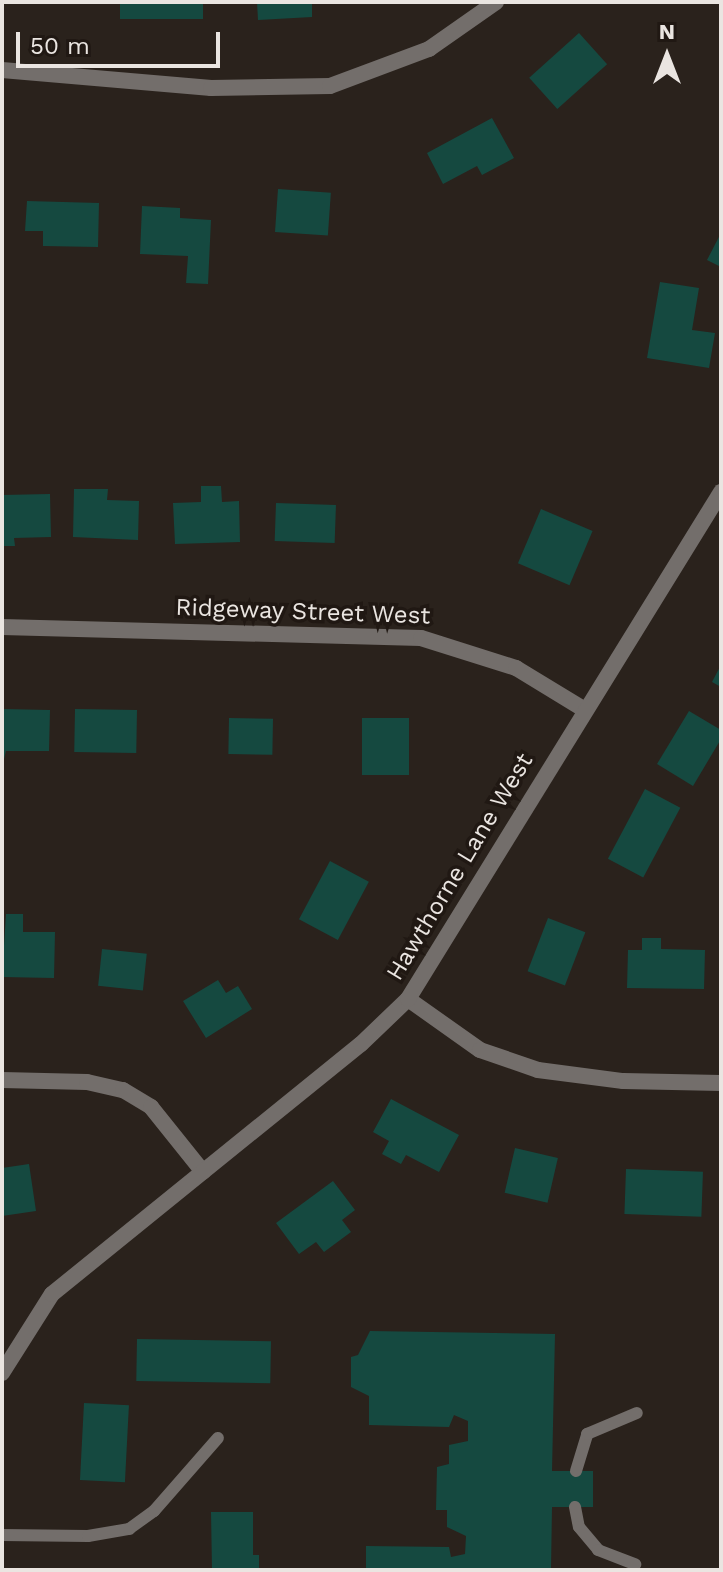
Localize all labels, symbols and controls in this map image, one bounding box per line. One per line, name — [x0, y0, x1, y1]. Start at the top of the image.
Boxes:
scale bar — [20, 16, 224, 66]
north arrow — [627, 16, 707, 96]
text: N — [659, 19, 675, 44]
text: 50 m — [30, 32, 90, 60]
street label: Ridgeway Street West — [175, 593, 431, 631]
street label: Hawthorne Lane West — [381, 748, 539, 986]

